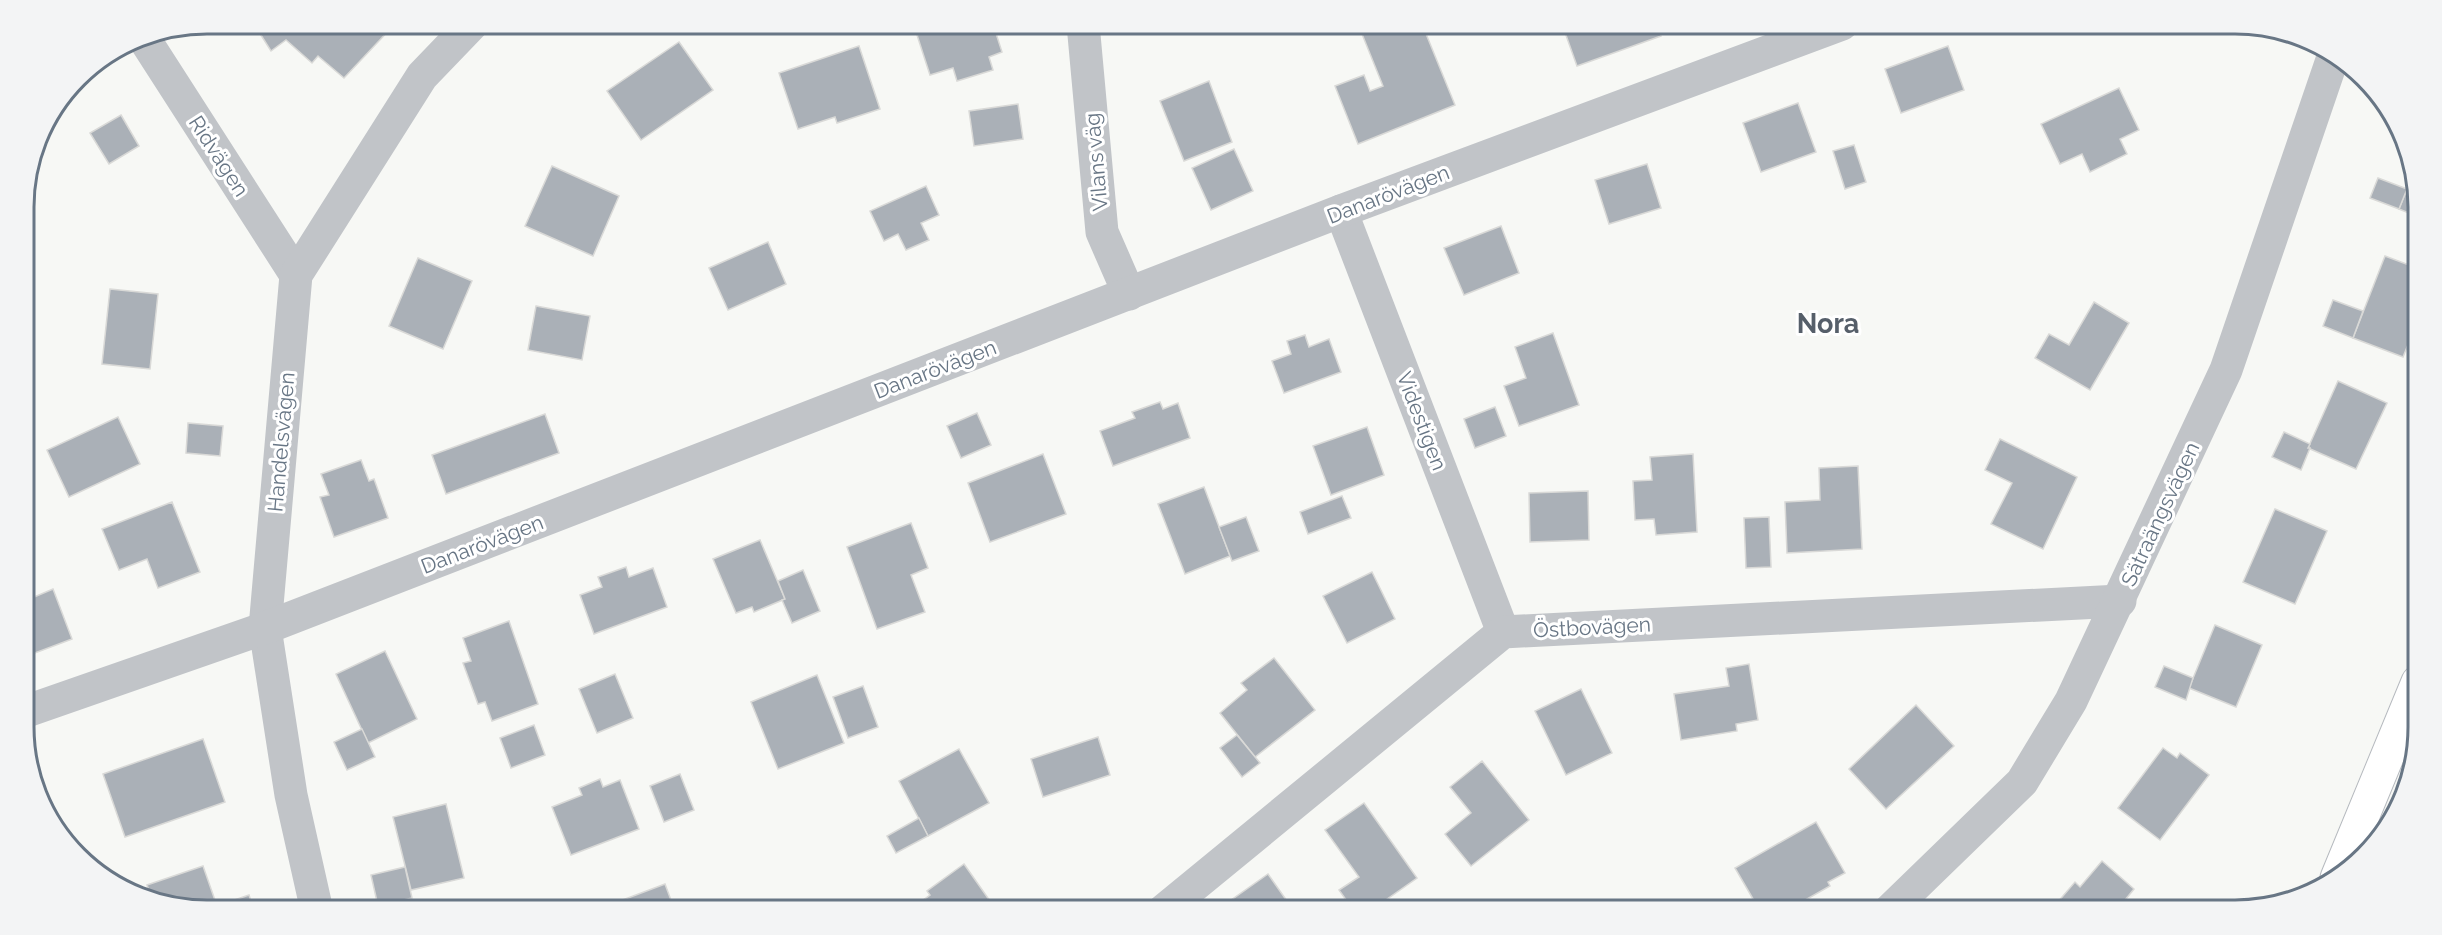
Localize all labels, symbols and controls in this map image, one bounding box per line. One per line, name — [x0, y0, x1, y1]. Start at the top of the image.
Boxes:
street label: Ridvägen — [184, 111, 254, 201]
street label: Vilans väg — [1079, 112, 1113, 212]
street label: Danarövägen — [1323, 159, 1453, 229]
district label: Nora — [1797, 308, 1859, 339]
street label: Danarövägen — [870, 334, 1000, 404]
street label: Videstigen — [1392, 368, 1452, 474]
street label: Handelsvägen — [262, 371, 300, 513]
street label: Sätraängsvägen — [2116, 438, 2204, 590]
street label: Danarövägen — [417, 509, 547, 579]
street label: Östbovägen — [1532, 611, 1652, 643]

